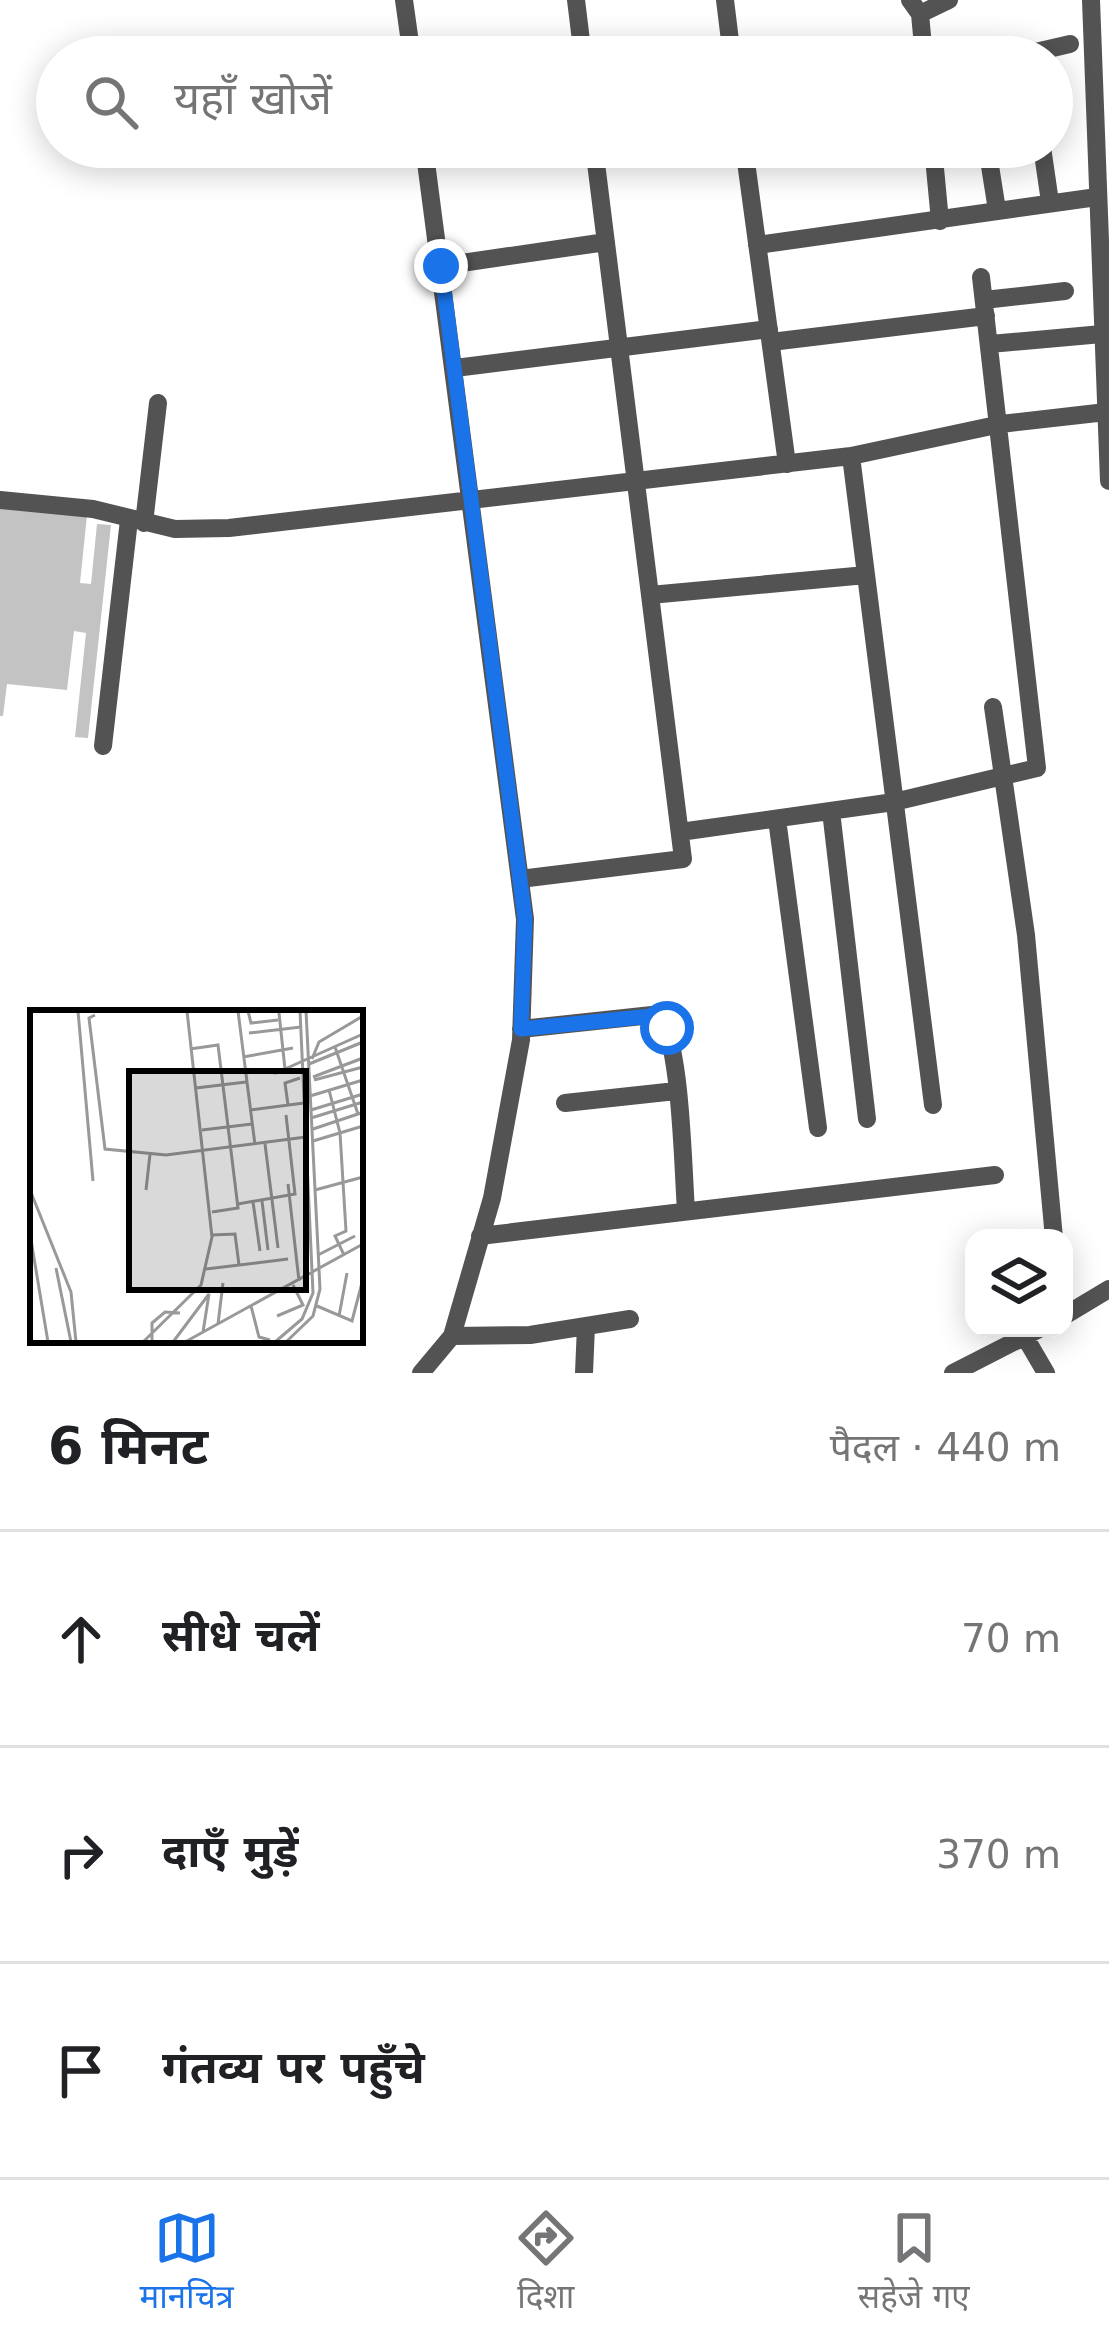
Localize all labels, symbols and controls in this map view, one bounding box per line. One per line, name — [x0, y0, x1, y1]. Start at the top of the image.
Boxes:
search box — [36, 36, 1073, 168]
icon: search — [78, 69, 144, 135]
text: यहाँ खोजें — [174, 72, 332, 125]
route end — [414, 239, 468, 293]
route start — [640, 1001, 694, 1055]
inset map — [30, 1010, 363, 1343]
map controls — [965, 1229, 1073, 1337]
button: layers — [965, 1229, 1073, 1337]
text: 6 मिनट — [48, 1417, 208, 1476]
text: पैदल · 440 m — [830, 1425, 1061, 1470]
icon: ahead — [48, 1606, 114, 1672]
text: सीधे चलें — [162, 1609, 320, 1662]
text: 70 m — [961, 1616, 1061, 1661]
icon: right — [48, 1822, 114, 1888]
text: दाएँ मुड़ें — [162, 1825, 299, 1878]
text: 370 m — [936, 1832, 1061, 1877]
icon: arrive — [48, 2038, 114, 2104]
text: गंतव्य पर पहुँचे — [162, 2041, 425, 2094]
tab: मानचित्र — [140, 2205, 234, 2321]
tab: दिशा — [513, 2205, 579, 2321]
tab: सहेजे गए — [858, 2205, 969, 2321]

